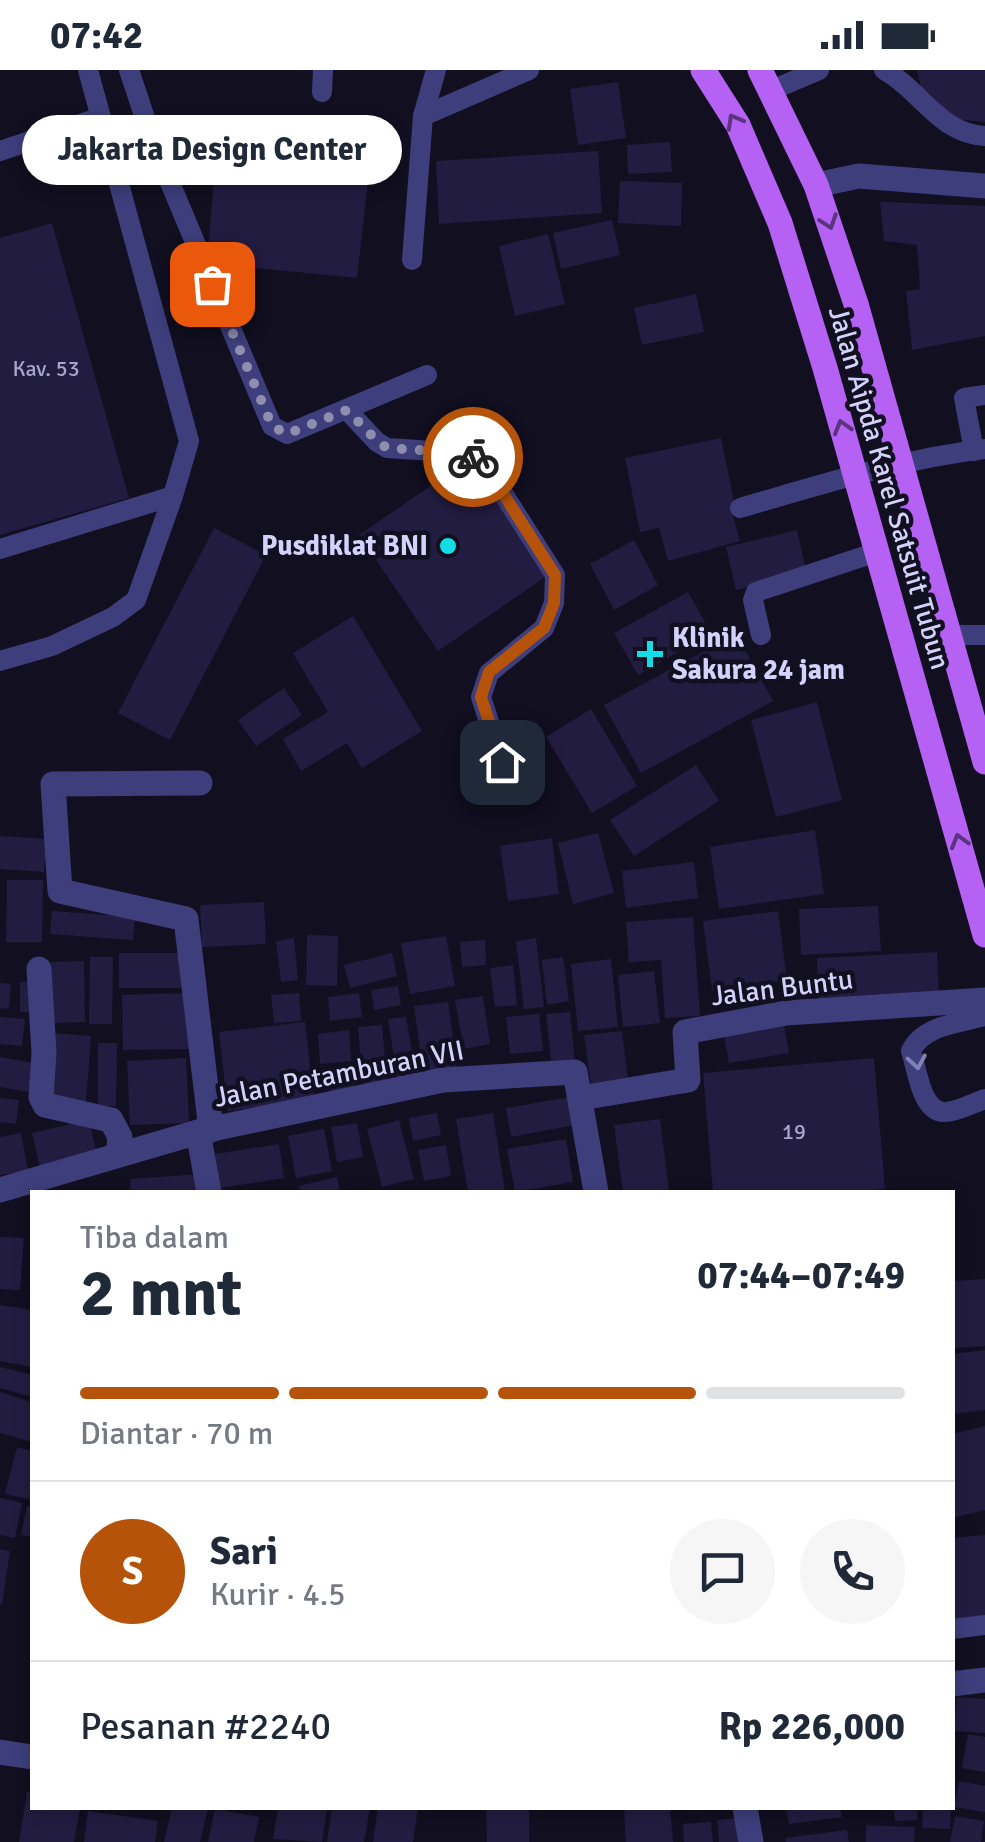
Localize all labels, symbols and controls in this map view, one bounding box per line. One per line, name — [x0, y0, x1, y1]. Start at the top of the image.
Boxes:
text: 07:42 — [50, 12, 143, 59]
callout: Jakarta Design Center — [22, 114, 402, 184]
one-way arrow — [727, 114, 747, 132]
text: Jakarta Design Center — [57, 130, 367, 169]
one-way arrow — [817, 213, 837, 230]
pin — [170, 242, 255, 327]
icon: bag — [185, 257, 240, 312]
street label: Jalan Aipda Karel Satsuit Tubun — [821, 303, 957, 673]
house number: Kav. 53 — [12, 355, 80, 382]
courier — [423, 407, 523, 507]
one-way arrow — [832, 419, 853, 436]
icon: bike — [446, 430, 501, 485]
place label: Pusdiklat BNI — [261, 529, 428, 563]
marker: Pusdiklat BNI — [437, 535, 459, 557]
place label: Klinik Sakura 24 jam — [672, 621, 845, 687]
marker: Klinik Sakura 24 jam — [637, 641, 663, 667]
pin — [460, 720, 545, 805]
icon: home — [475, 735, 530, 790]
one-way arrow — [949, 833, 970, 850]
street label: Jalan Buntu — [709, 962, 855, 1014]
street label: Jalan Petamburan VII — [211, 1033, 467, 1115]
one-way arrow — [905, 1054, 927, 1071]
house number: 19 — [782, 1118, 806, 1145]
text: Tiba dalam — [80, 1218, 229, 1257]
text: 07:44–07:49 — [697, 1252, 905, 1299]
text: 2 mnt — [80, 1254, 242, 1334]
text: Diantar · 70 m — [80, 1414, 273, 1453]
button: chat — [670, 1519, 775, 1624]
button: phone — [800, 1519, 905, 1624]
text: Sari — [210, 1528, 278, 1575]
text: S — [122, 1548, 143, 1595]
text: Kurir · 4.5 — [210, 1575, 346, 1614]
text: Pesanan #2240 — [80, 1703, 331, 1750]
text: Rp 226,000 — [718, 1703, 905, 1750]

